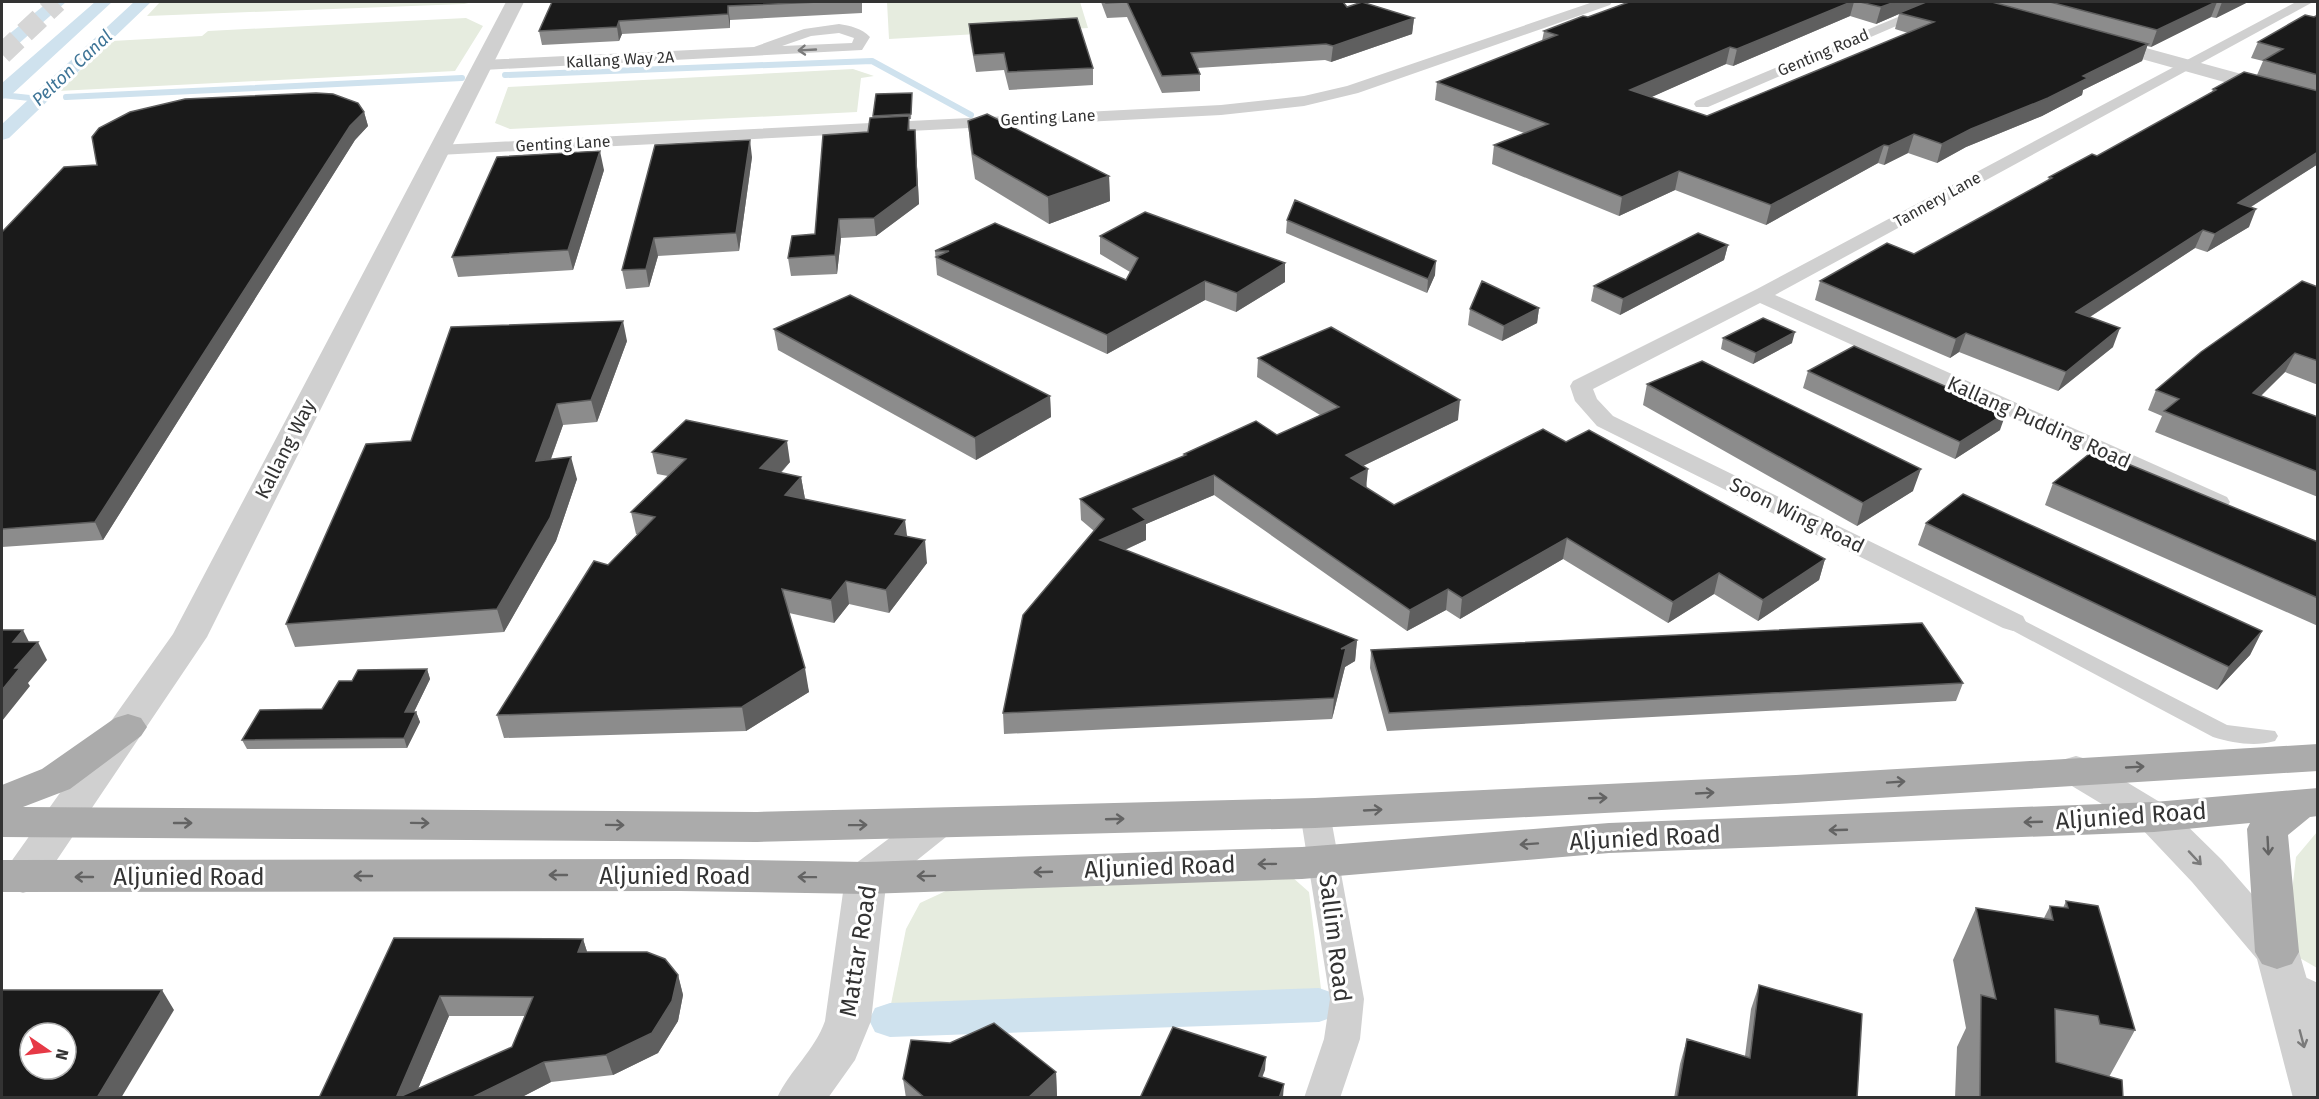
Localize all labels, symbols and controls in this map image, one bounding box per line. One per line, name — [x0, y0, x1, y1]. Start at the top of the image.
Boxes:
water label: Pelton Canal — [27, 25, 117, 111]
street label: Genting Road — [1775, 25, 1872, 80]
one-way arrow — [798, 44, 818, 55]
street label: Kallang Way 2A — [566, 47, 675, 72]
street label: Genting Lane — [1000, 106, 1096, 129]
street label: Genting Lane — [515, 132, 611, 155]
street label: Tannery Lane — [1890, 168, 1984, 231]
street label: Kallang Pudding Road — [1944, 371, 2134, 473]
street label: Kallang Way — [250, 395, 320, 503]
street label: Soon Wing Road — [1726, 472, 1868, 558]
one-way arrow — [2124, 762, 2144, 773]
one-way arrow — [1885, 776, 1905, 787]
one-way arrow — [1694, 788, 1714, 799]
one-way arrow — [1587, 793, 1607, 804]
street label: Aljunied Road — [2054, 797, 2208, 835]
one-way arrow — [1363, 804, 1383, 815]
one-way arrow — [1104, 813, 1124, 824]
one-way arrow — [172, 817, 192, 829]
one-way arrow — [409, 817, 429, 829]
one-way arrow — [2023, 817, 2043, 828]
one-way arrow — [604, 819, 624, 831]
one-way arrow — [847, 819, 867, 830]
street label: Aljunied Road — [1569, 820, 1721, 856]
one-way arrow — [1828, 825, 1848, 836]
one-way arrow — [2263, 835, 2274, 855]
one-way arrow — [1520, 839, 1540, 850]
street label: Aljunied Road — [1084, 850, 1236, 884]
one-way arrow — [2188, 850, 2202, 865]
one-way arrow — [1257, 858, 1277, 869]
street label: Aljunied Road — [599, 862, 751, 890]
street label: Aljunied Road — [113, 863, 265, 891]
one-way arrow — [1033, 866, 1053, 877]
one-way arrow — [549, 869, 569, 881]
one-way arrow — [354, 870, 374, 882]
one-way arrow — [917, 870, 937, 881]
one-way arrow — [75, 871, 95, 883]
one-way arrow — [798, 871, 818, 883]
street label: Sallim Road — [1313, 872, 1357, 1004]
street label: Mattar Road — [834, 883, 882, 1019]
north arrow — [18, 1021, 78, 1081]
one-way arrow — [2297, 1030, 2308, 1049]
text: N — [52, 1047, 73, 1062]

